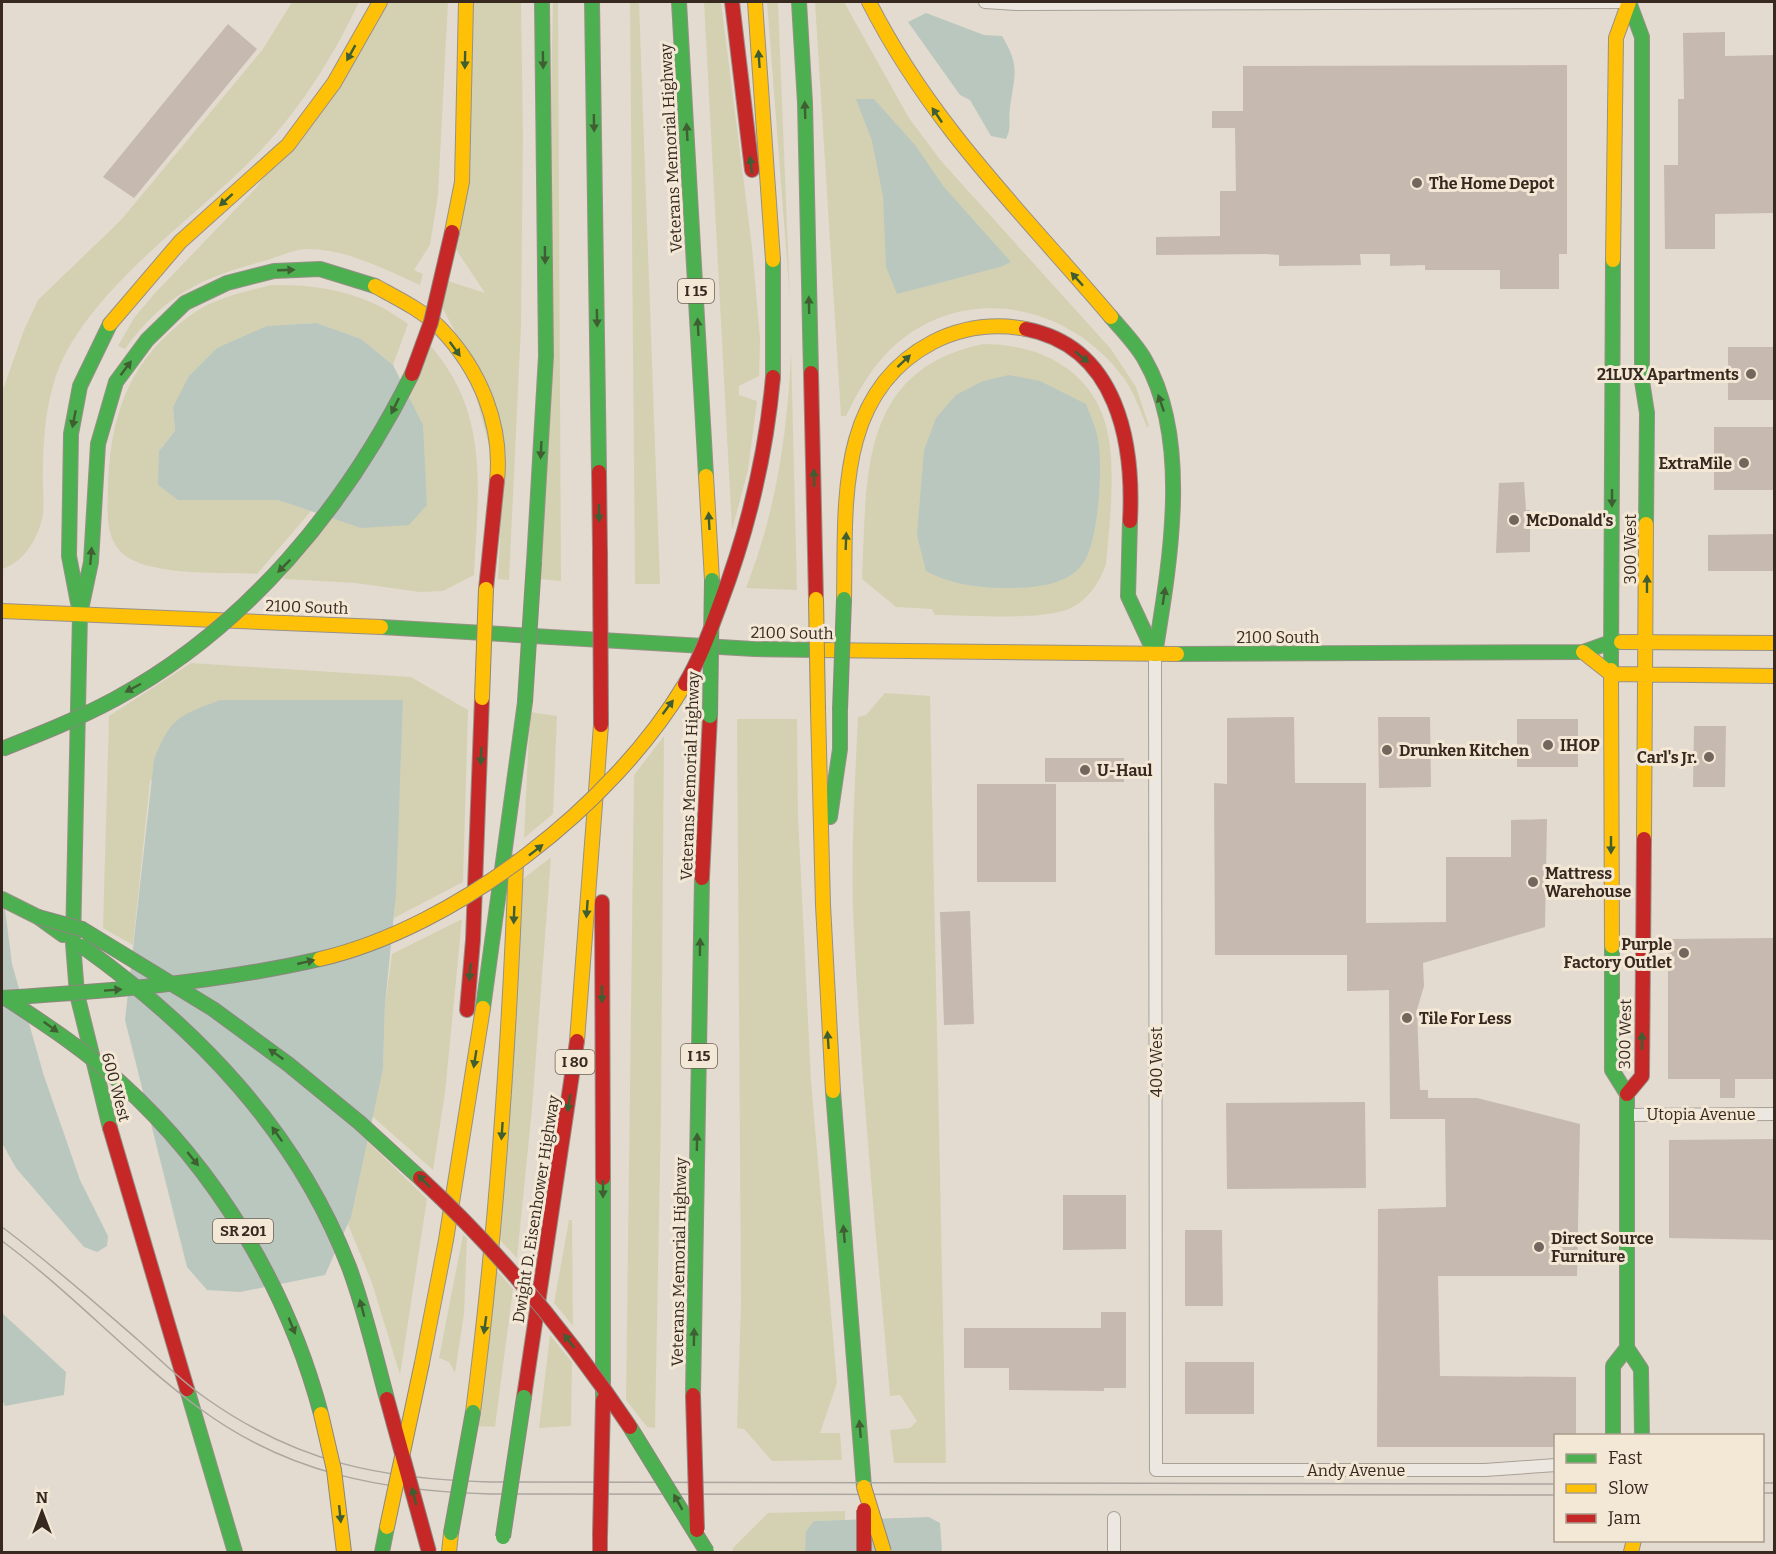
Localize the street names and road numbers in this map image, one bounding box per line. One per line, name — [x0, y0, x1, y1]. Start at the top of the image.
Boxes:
street label: Veterans Memorial Highway — [656, 42, 686, 253]
road number: I 15 — [678, 279, 714, 303]
street label: 300 West — [1621, 514, 1640, 584]
street label: 2100 South — [265, 596, 349, 618]
street label: 2100 South — [750, 623, 834, 643]
street label: 2100 South — [1236, 628, 1320, 647]
street label: Veterans Memorial Highway — [677, 670, 703, 881]
street label: 300 West — [1615, 999, 1635, 1069]
street label: 400 West — [1147, 1027, 1166, 1097]
road number: I 15 — [681, 1044, 717, 1068]
street label: 600 West — [98, 1050, 134, 1124]
road number: I 80 — [556, 1050, 594, 1074]
street label: Dwight D. Eisenhower Highway — [509, 1093, 563, 1324]
street label: Utopia Avenue — [1647, 1105, 1755, 1124]
street label: Veterans Memorial Highway — [668, 1157, 690, 1367]
road number: SR 201 — [213, 1219, 273, 1243]
street label: Andy Avenue — [1307, 1461, 1405, 1480]

